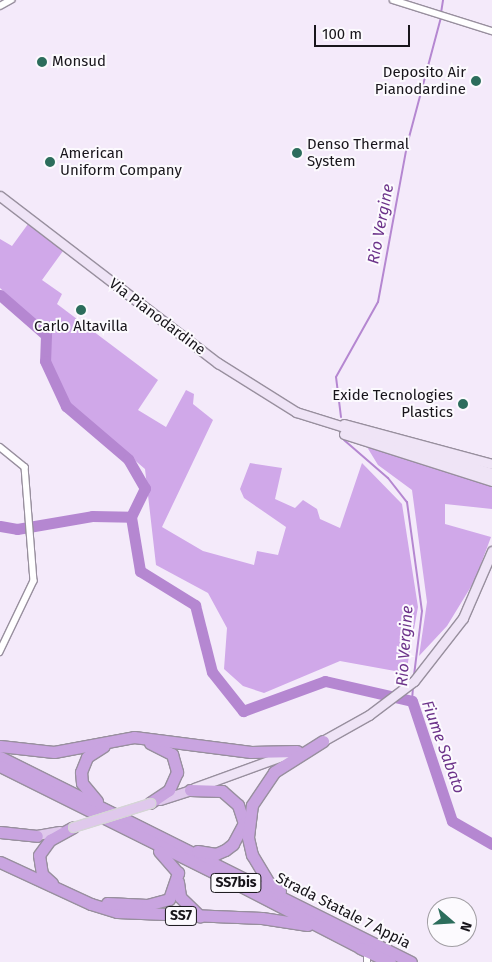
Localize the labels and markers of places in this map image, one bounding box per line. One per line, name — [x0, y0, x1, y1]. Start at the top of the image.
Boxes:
place label: Monsud — [52, 53, 106, 71]
marker: Monsud — [36, 56, 48, 68]
place label: Deposito Air Pianodardine — [375, 63, 466, 98]
marker: Deposito Air Pianodardine — [470, 75, 482, 87]
place label: Denso Thermal System — [307, 135, 409, 170]
place label: American Uniform Company — [60, 144, 182, 179]
marker: Denso Thermal System — [291, 147, 303, 159]
marker: American Uniform Company — [44, 156, 56, 168]
marker: Carlo Altavilla — [75, 304, 87, 316]
place label: Carlo Altavilla — [34, 318, 128, 336]
place label: Exide Tecnologies Plastics — [332, 386, 453, 421]
marker: Exide Tecnologies Plastics — [457, 398, 469, 410]

